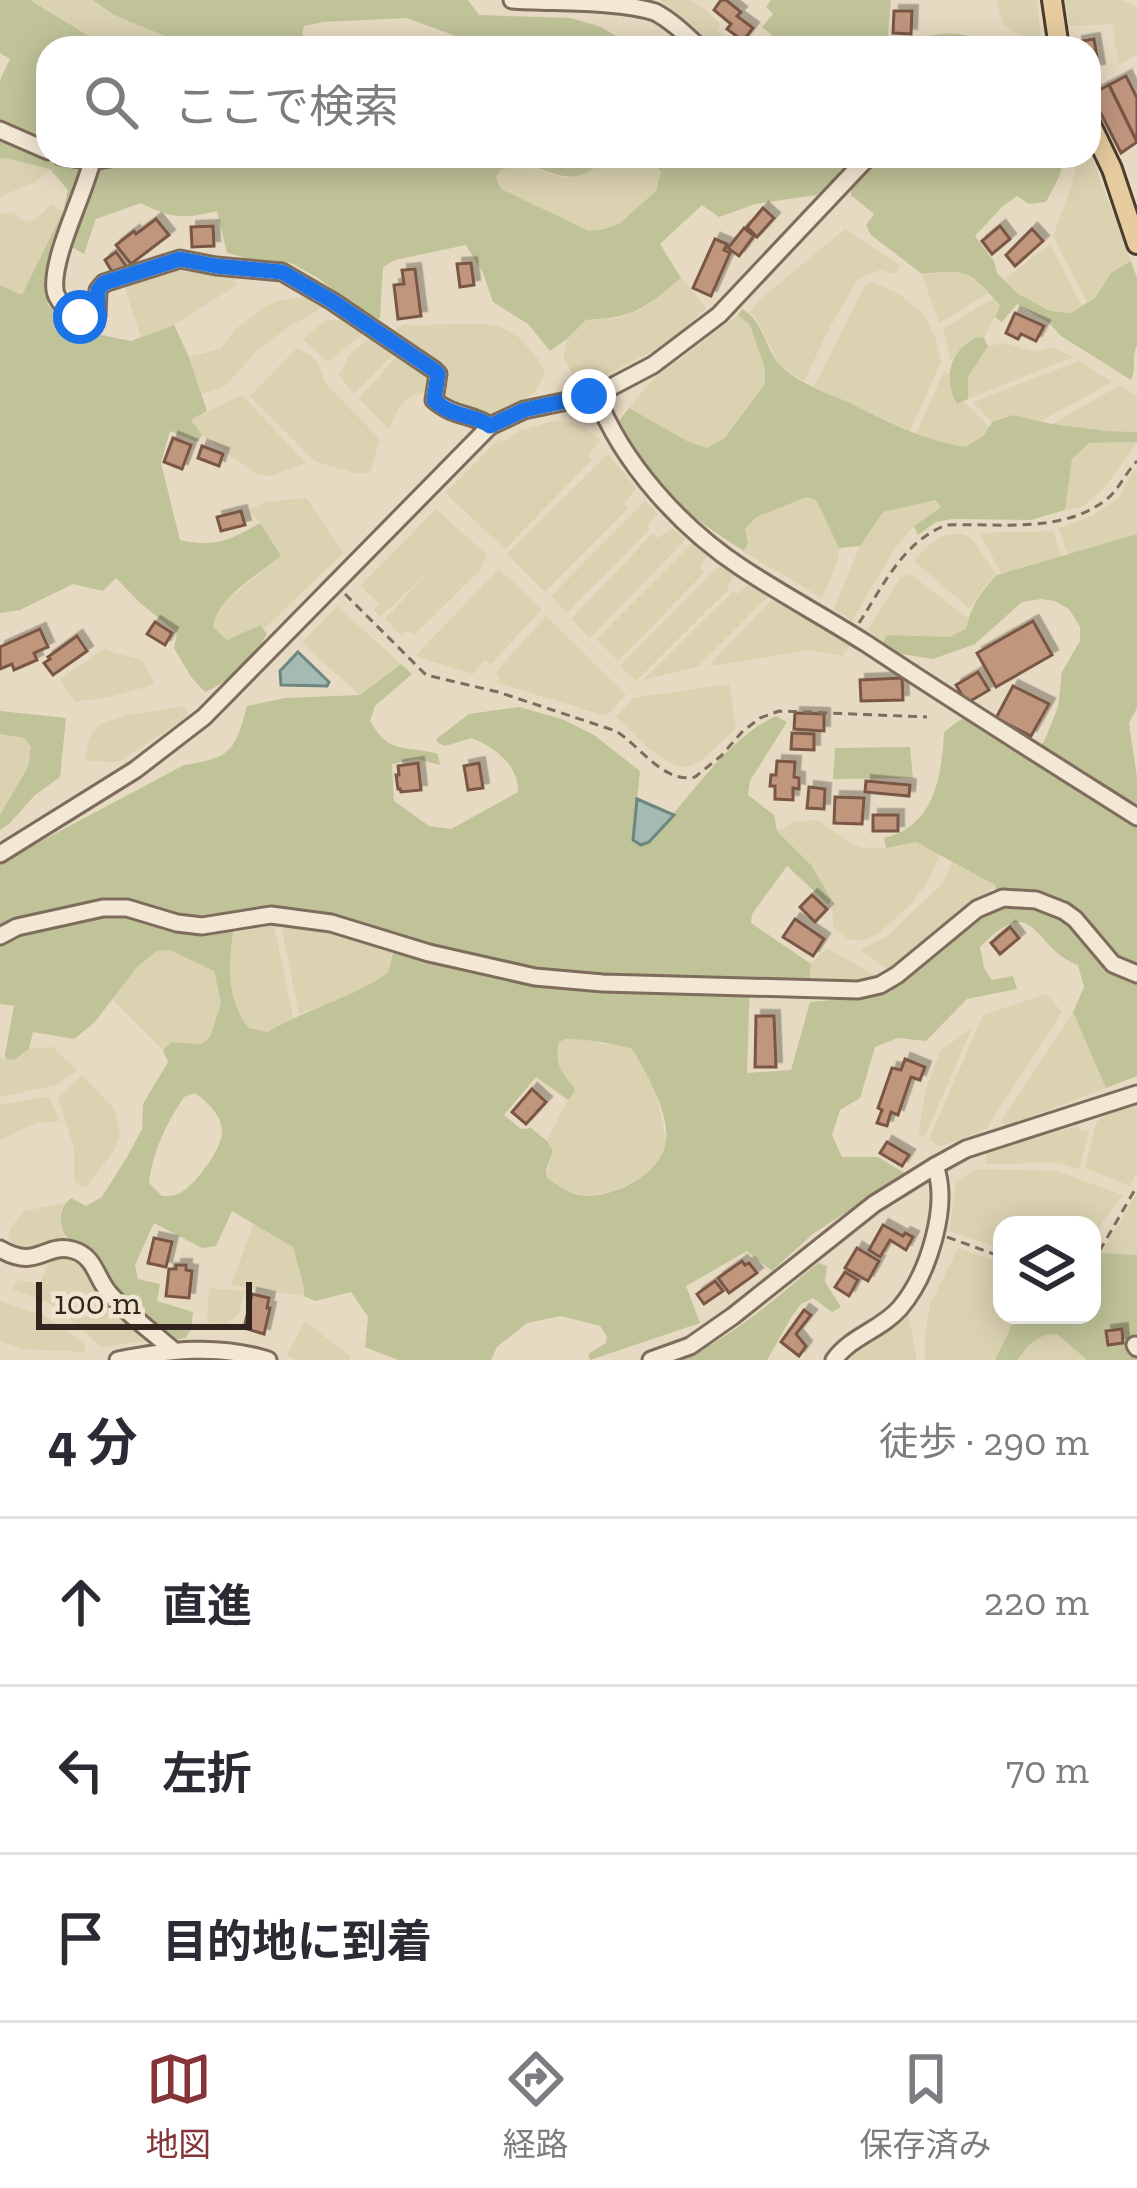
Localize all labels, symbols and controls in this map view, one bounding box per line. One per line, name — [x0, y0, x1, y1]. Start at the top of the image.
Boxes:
search box — [36, 36, 1101, 168]
icon: search — [78, 69, 144, 135]
text: ここで検索 — [174, 80, 399, 134]
route start — [53, 290, 107, 344]
route end — [562, 369, 616, 423]
map controls — [993, 1216, 1101, 1324]
button: layers — [993, 1216, 1101, 1324]
scale bar — [36, 1276, 252, 1329]
text: 100 m — [54, 1283, 141, 1322]
text: 4 分 — [48, 1412, 138, 1473]
text: 徒歩 · 290 m — [879, 1418, 1089, 1465]
icon: ahead — [48, 1569, 114, 1635]
text: 220 m — [984, 1578, 1089, 1625]
text: 直進 — [162, 1579, 252, 1633]
icon: left — [48, 1737, 114, 1803]
text: 70 m — [1006, 1746, 1089, 1793]
text: 左折 — [162, 1747, 252, 1801]
icon: arrive — [48, 1905, 114, 1971]
text: 目的地に到着 — [162, 1915, 432, 1969]
tab: 地図 — [146, 2046, 212, 2166]
tab: 経路 — [503, 2046, 569, 2166]
tab: 保存済み — [860, 2046, 992, 2166]

